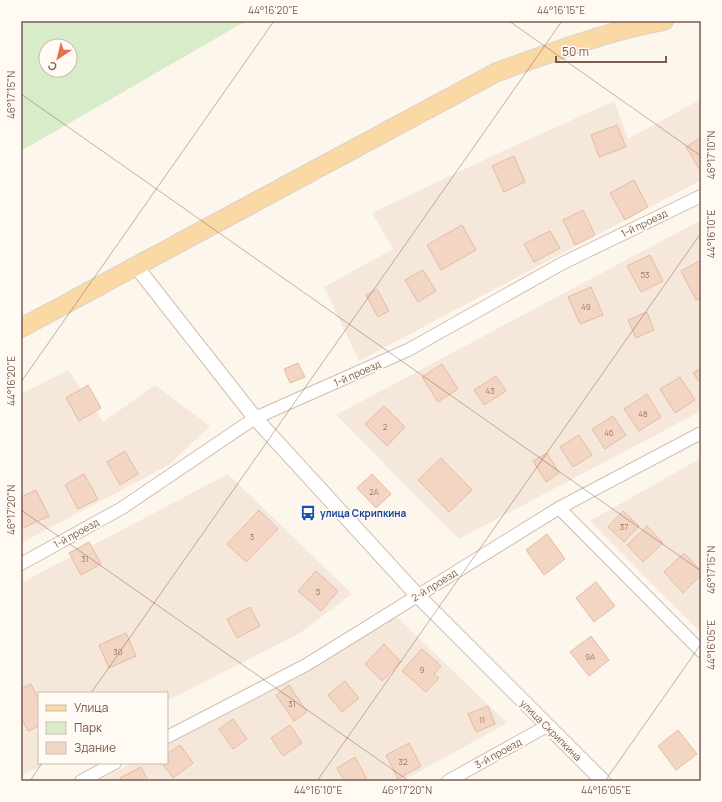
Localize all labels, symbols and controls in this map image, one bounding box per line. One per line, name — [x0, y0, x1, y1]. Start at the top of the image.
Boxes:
text: 44°16'20"E — [248, 3, 298, 17]
text: 44°16'15"E — [537, 3, 585, 17]
north arrow — [38, 38, 78, 78]
scale bar — [556, 38, 666, 64]
text: 50 m — [562, 43, 589, 60]
text: С — [44, 58, 60, 75]
text: 46°17'15"N — [4, 71, 18, 119]
text: 46°17'10"N — [704, 131, 718, 179]
street label: 1-й проезд — [618, 206, 670, 240]
text: 44°16'10"E — [704, 210, 718, 258]
house number: 53 — [640, 269, 650, 280]
house number: 49 — [581, 301, 591, 312]
text: 44°16'20"E — [4, 356, 18, 406]
street label: 1-й проезд — [331, 356, 383, 390]
house number: 43 — [485, 385, 495, 396]
house number: 48 — [638, 408, 648, 419]
house number: 2 — [383, 421, 388, 432]
house number: 46 — [604, 427, 614, 438]
text: 46°17'20"N — [4, 485, 18, 535]
house number: 2А — [369, 486, 379, 497]
bus stop icon: улица Скрипкина — [299, 504, 317, 522]
place label: улица Скрипкина — [320, 506, 407, 520]
street label: 1-й проезд — [51, 515, 101, 551]
house number: 37 — [620, 521, 628, 532]
house number: 3 — [250, 531, 254, 542]
text: 46°17'15"N — [704, 546, 718, 594]
house number: 31 — [81, 553, 89, 564]
street label: 2-й проезд — [408, 565, 460, 605]
house number: 5 — [316, 586, 321, 597]
text: 44°16'05"E — [704, 620, 718, 670]
house number: 30 — [113, 646, 123, 657]
house number: 9А — [585, 651, 595, 662]
house number: 9 — [420, 664, 425, 675]
legend — [38, 692, 168, 764]
street label: улица Скрипкина — [517, 696, 585, 764]
house number: 31 — [288, 698, 296, 709]
text: Улица — [74, 699, 108, 716]
house number: 11 — [479, 714, 485, 725]
text: Парк — [74, 719, 103, 736]
street label: 3-й проезд — [472, 734, 524, 772]
text: Здание — [74, 739, 116, 756]
house number: 32 — [399, 756, 408, 767]
text: 44°16'10"E — [294, 783, 342, 797]
text: 46°17'20"N — [382, 783, 432, 797]
text: 44°16'05"E — [581, 783, 631, 797]

